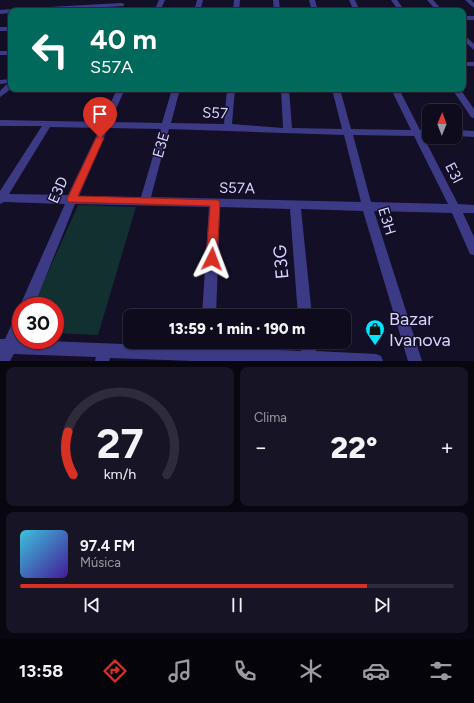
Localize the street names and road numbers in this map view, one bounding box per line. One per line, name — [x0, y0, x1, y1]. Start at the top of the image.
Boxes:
street label: S57 — [202, 104, 228, 122]
street label: E3E — [149, 130, 173, 160]
street label: E3I — [441, 160, 467, 186]
street label: E3D — [44, 174, 72, 206]
street label: S57A — [219, 179, 255, 197]
street label: E3H — [374, 205, 400, 237]
street label: E3G — [269, 244, 293, 280]

